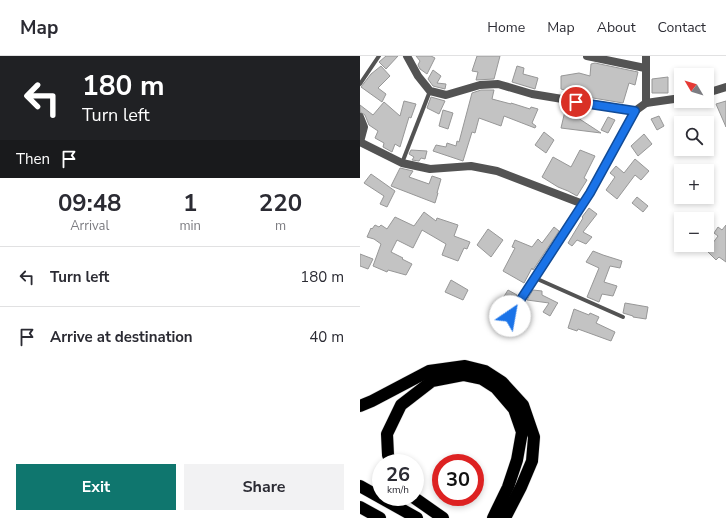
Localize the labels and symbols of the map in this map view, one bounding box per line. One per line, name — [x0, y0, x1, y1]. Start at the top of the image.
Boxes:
north arrow — [674, 68, 714, 108]
pin — [559, 85, 593, 119]
position arrow — [489, 295, 531, 337]
speed limit sign: 30 — [432, 454, 484, 506]

